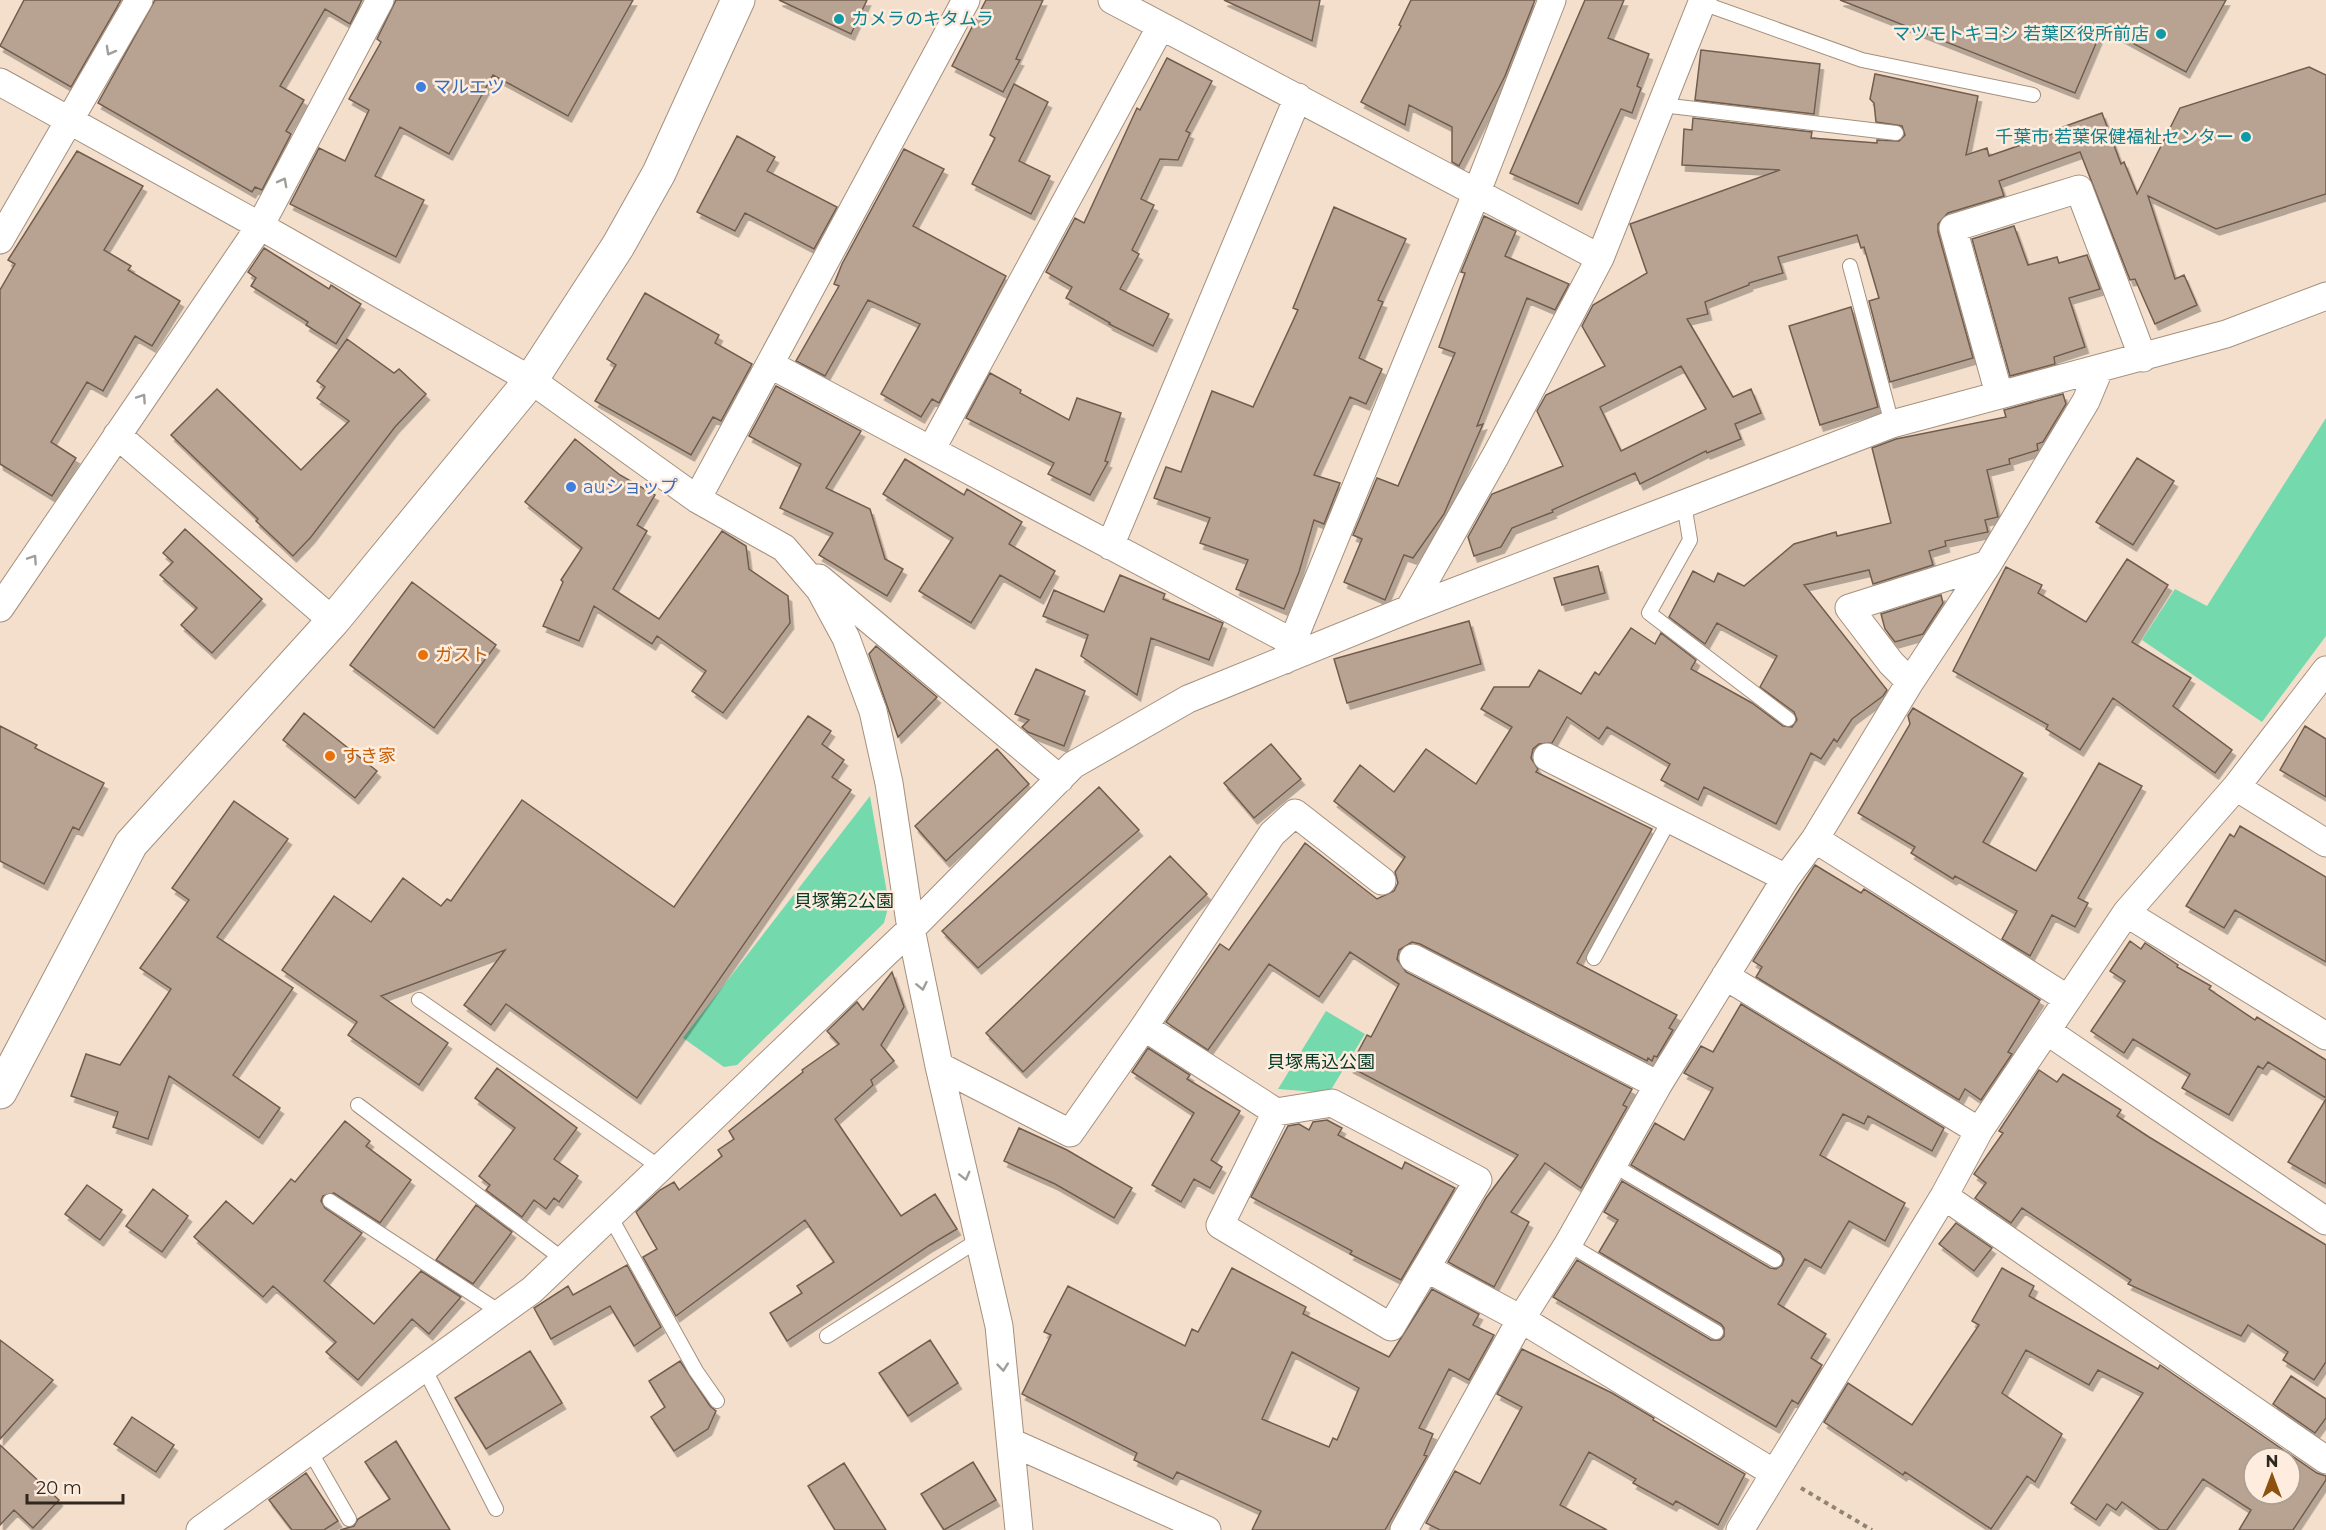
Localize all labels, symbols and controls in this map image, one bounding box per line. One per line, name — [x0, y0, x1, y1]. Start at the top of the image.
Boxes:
place label: カメラのキタムラ — [851, 8, 994, 30]
marker: カメラのキタムラ — [832, 12, 846, 26]
place label: マツモトキヨシ 若葉区役所前店 — [1892, 23, 2149, 45]
marker: マツモトキヨシ 若葉区役所前店 — [2154, 27, 2168, 41]
one-way arrow — [106, 45, 117, 55]
place label: マルエツ — [433, 76, 505, 98]
marker: マルエツ — [414, 80, 428, 94]
place label: 千葉市 若葉保健福祉センター — [1995, 126, 2234, 148]
marker: 千葉市 若葉保健福祉センター — [2239, 130, 2253, 144]
one-way arrow — [276, 177, 288, 188]
one-way arrow — [135, 393, 146, 404]
place label: auショップ — [583, 476, 678, 498]
marker: auショップ — [564, 480, 578, 494]
one-way arrow — [26, 555, 37, 566]
place label: ガスト — [435, 644, 489, 666]
marker: ガスト — [416, 648, 430, 662]
place label: すき家 — [342, 745, 396, 767]
marker: すき家 — [323, 749, 337, 763]
park label: 貝塚第2公園 — [794, 890, 894, 912]
one-way arrow — [915, 981, 928, 991]
park label: 貝塚馬込公園 — [1267, 1051, 1375, 1073]
one-way arrow — [958, 1171, 971, 1181]
one-way arrow — [997, 1362, 1009, 1372]
north arrow — [2242, 1446, 2302, 1506]
text: N — [2266, 1452, 2278, 1471]
scale bar — [27, 1467, 123, 1505]
text: 20 m — [36, 1477, 82, 1499]

